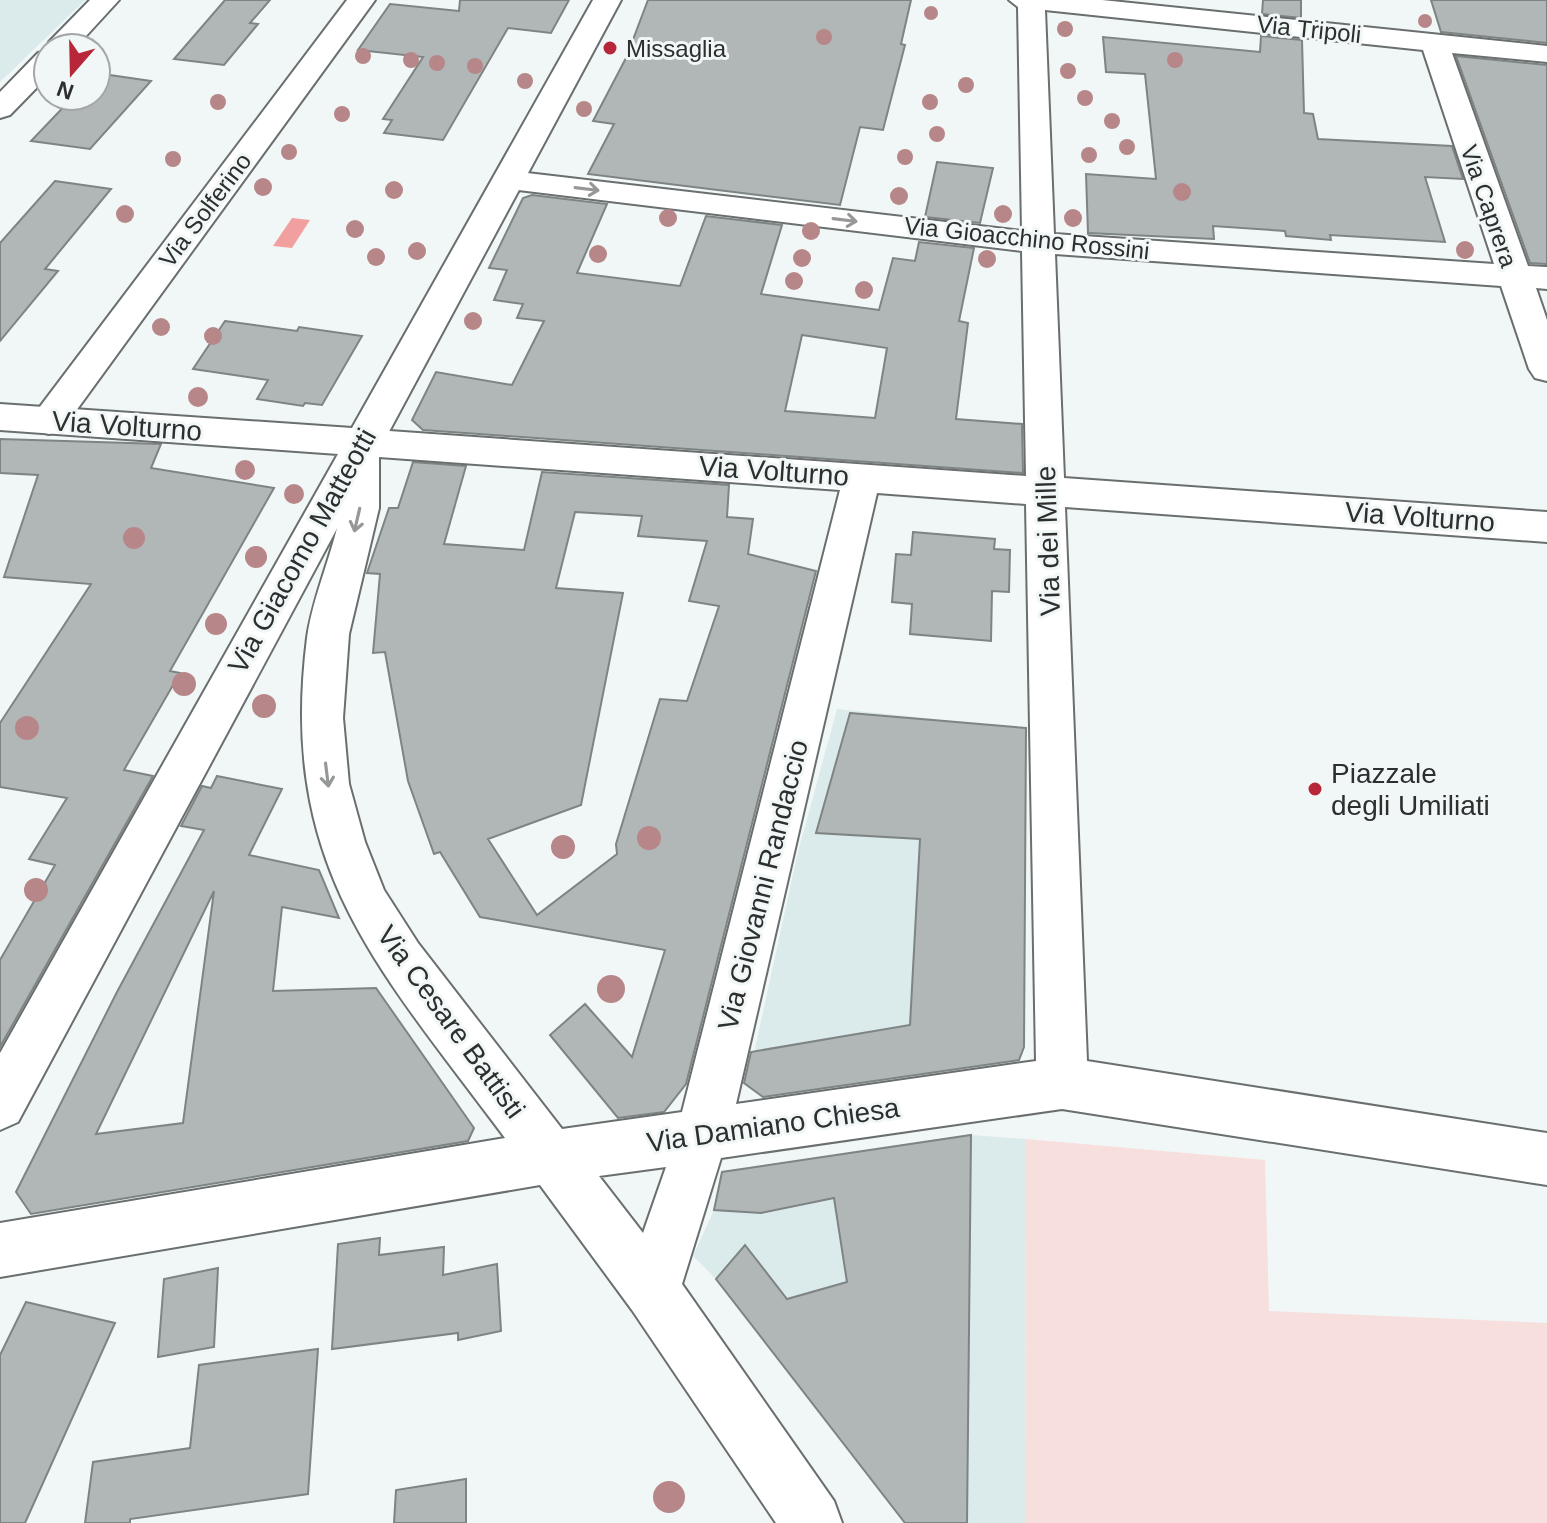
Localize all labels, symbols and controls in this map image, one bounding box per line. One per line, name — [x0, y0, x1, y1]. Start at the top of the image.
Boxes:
street label: Via Tripoli — [1255, 10, 1363, 48]
north arrow — [32, 32, 112, 112]
place label: Missaglia — [626, 35, 727, 62]
marker: Missaglia — [601, 39, 619, 57]
text: N — [54, 76, 77, 105]
street label: Via Caprera — [1455, 141, 1523, 271]
street label: Via Solferino — [153, 148, 257, 272]
one-way arrow — [574, 182, 599, 197]
one-way arrow — [831, 212, 858, 227]
street label: Via Gioacchino Rossini — [903, 212, 1151, 264]
street label: Via Volturno — [51, 405, 203, 447]
street label: Via Giacomo Matteotti — [222, 423, 382, 679]
street label: Via Volturno — [698, 450, 850, 492]
street label: Via dei Mille — [1030, 465, 1066, 617]
street label: Via Volturno — [1344, 496, 1496, 538]
one-way arrow — [348, 506, 363, 532]
street label: Via Giovanni Randaccio — [712, 737, 814, 1033]
place label: Piazzale degli Umiliati — [1331, 758, 1490, 821]
one-way arrow — [319, 762, 334, 788]
marker: Piazzale degli Umiliati — [1306, 780, 1324, 798]
street label: Via Cesare Battisti — [371, 920, 531, 1124]
street label: Via Damiano Chiesa — [645, 1092, 902, 1158]

